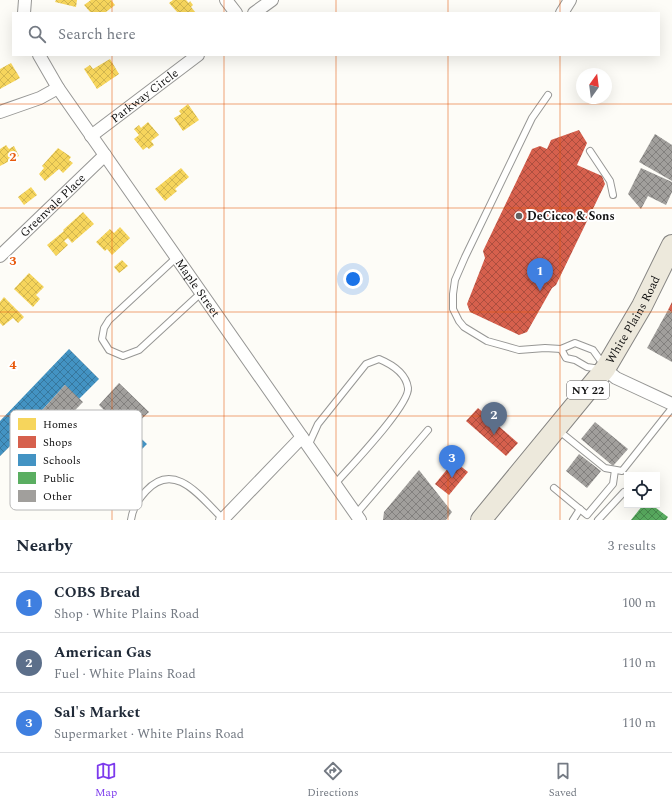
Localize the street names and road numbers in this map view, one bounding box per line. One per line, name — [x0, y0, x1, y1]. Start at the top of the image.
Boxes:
street label: Parkway Circle — [106, 64, 182, 128]
street label: Greenvale Place — [15, 169, 90, 242]
street label: Maple Street — [170, 255, 225, 321]
street label: White Plains Road — [600, 272, 665, 368]
road number: NY 22 — [567, 381, 609, 399]

